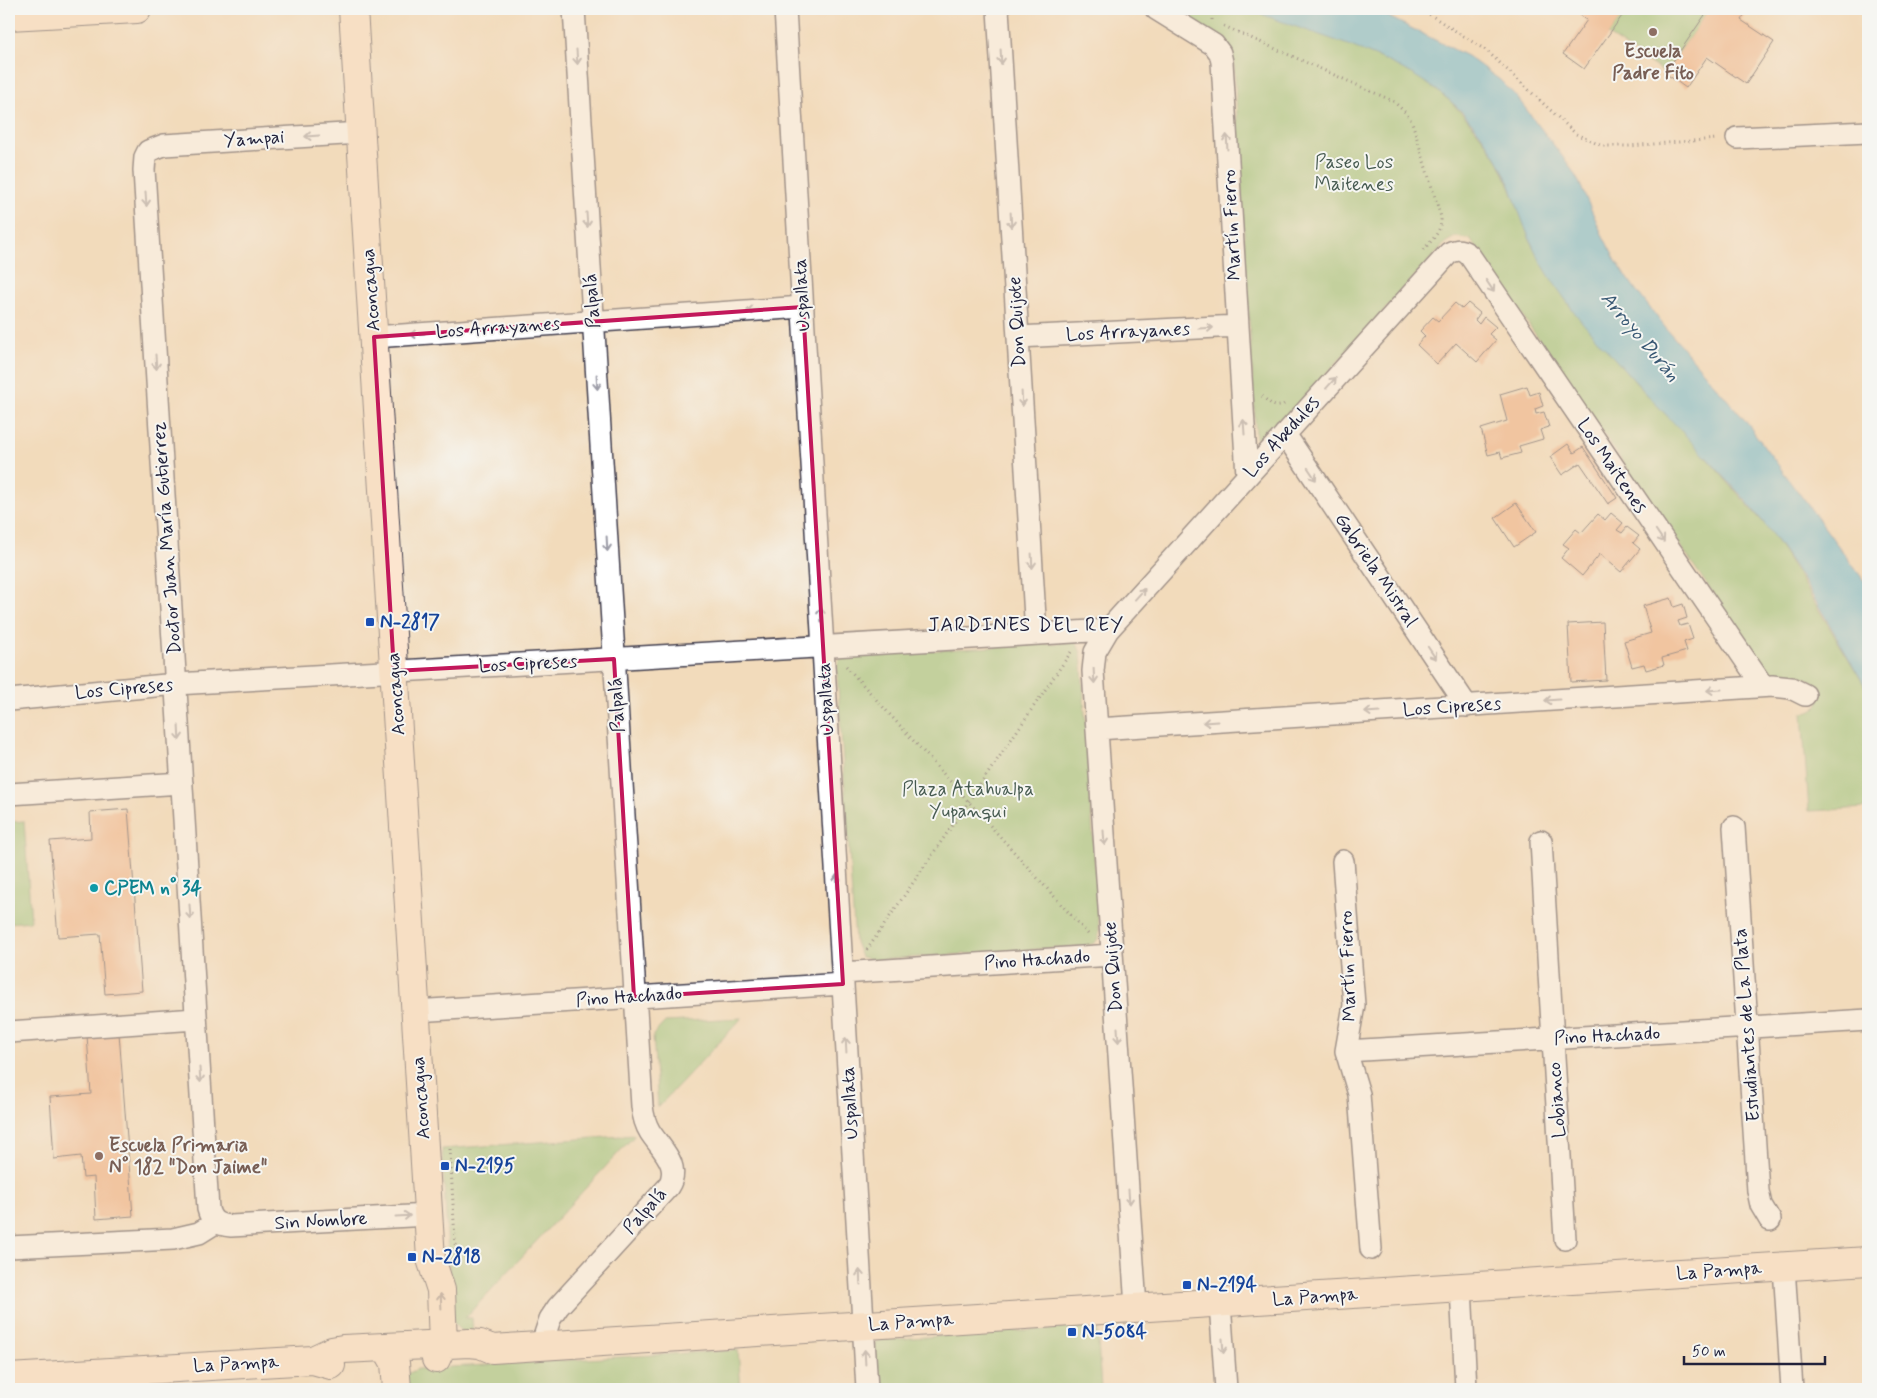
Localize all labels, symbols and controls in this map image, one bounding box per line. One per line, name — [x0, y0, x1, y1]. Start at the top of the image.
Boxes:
marker: Escuela Padre Fito — [1647, 26, 1659, 38]
place label: Escuela Padre Fito — [1612, 39, 1694, 86]
one-way arrow — [573, 49, 582, 65]
one-way arrow — [997, 49, 1006, 65]
street label: Yampai — [223, 124, 285, 154]
one-way arrow — [304, 131, 320, 140]
one-way arrow — [1223, 134, 1232, 150]
park label: Paseo Los Maitenes — [1314, 150, 1394, 197]
street label: Martín Fierro — [1217, 169, 1247, 281]
one-way arrow — [142, 191, 151, 207]
one-way arrow — [583, 211, 592, 227]
one-way arrow — [1006, 211, 1015, 227]
street label: Aconcagua — [356, 248, 387, 332]
street label: Uspallata — [788, 258, 816, 332]
street label: Palpalá — [578, 273, 606, 329]
street label: Don Quijote — [1002, 276, 1032, 368]
one-way arrow — [1485, 278, 1495, 292]
water label: Arroyo Durán — [1594, 286, 1686, 388]
one-way arrow — [746, 306, 762, 315]
street label: Los Arrayanes — [435, 311, 562, 345]
street label: Los Arrayanes — [1065, 316, 1191, 348]
one-way arrow — [1198, 323, 1214, 332]
one-way arrow — [410, 329, 426, 338]
one-way arrow — [152, 353, 161, 369]
one-way arrow — [593, 374, 602, 390]
one-way arrow — [1325, 376, 1337, 389]
one-way arrow — [1017, 391, 1026, 407]
street label: Los Abedules — [1238, 391, 1326, 483]
street label: Los Maitenes — [1571, 414, 1653, 518]
one-way arrow — [1240, 419, 1249, 435]
street label: Doctor Juan María Gutierrez — [146, 420, 188, 655]
one-way arrow — [1307, 467, 1317, 481]
street label: Gabriela Mistral — [1329, 508, 1424, 632]
one-way arrow — [1655, 528, 1665, 542]
one-way arrow — [602, 536, 611, 552]
one-way arrow — [1027, 553, 1036, 569]
one-way arrow — [1134, 588, 1146, 601]
one-way arrow — [817, 608, 826, 624]
place label: N-2817 — [380, 610, 440, 635]
district label: JARDINES DEL REY — [928, 612, 1124, 639]
marker: N-2817 — [364, 616, 376, 628]
one-way arrow — [1427, 646, 1437, 660]
street label: Los Cipreses — [478, 649, 578, 679]
street label: Aconcagua — [381, 652, 412, 736]
street label: Uspallata — [812, 662, 840, 736]
one-way arrow — [1089, 667, 1098, 683]
street label: Los Cipreses — [74, 672, 175, 706]
street label: Palpalá — [603, 677, 631, 733]
one-way arrow — [1706, 685, 1722, 694]
street label: Los Cipreses — [1402, 691, 1503, 723]
one-way arrow — [1544, 696, 1560, 705]
one-way arrow — [1364, 707, 1380, 716]
one-way arrow — [1202, 718, 1218, 727]
one-way arrow — [174, 724, 183, 740]
park label: Plaza Atahualpa Yupanqui — [902, 777, 1034, 824]
one-way arrow — [1100, 829, 1109, 845]
one-way arrow — [832, 875, 841, 891]
place label: CPEM n° 34 — [104, 876, 202, 901]
marker: CPEM n° 34 — [88, 882, 100, 894]
one-way arrow — [185, 904, 194, 920]
street label: Martín Fierro — [1334, 910, 1362, 1022]
street label: Don Quijote — [1097, 921, 1129, 1013]
street label: Estudiantes de La Plata — [1728, 928, 1766, 1122]
street label: Pino Hachado — [983, 944, 1091, 976]
street label: Pino Hachado — [575, 981, 683, 1013]
street label: Pino Hachado — [1553, 1021, 1661, 1051]
one-way arrow — [1113, 1027, 1122, 1043]
one-way arrow — [842, 1037, 851, 1053]
street label: Aconcagua — [406, 1056, 437, 1140]
street label: Lobianco — [1542, 1061, 1572, 1139]
one-way arrow — [195, 1066, 204, 1082]
street label: Uspallata — [836, 1066, 864, 1140]
place label: Escuela Primaria N° 182 "Don Jaime" — [109, 1133, 267, 1180]
marker: Escuela Primaria N° 182 "Don Jaime" — [93, 1150, 105, 1162]
place label: N-2195 — [455, 1154, 516, 1179]
marker: N-2195 — [439, 1160, 451, 1172]
street label: Palpalá — [617, 1182, 673, 1240]
one-way arrow — [1124, 1189, 1133, 1205]
street label: Sin Nombre — [274, 1206, 368, 1236]
one-way arrow — [395, 1212, 411, 1221]
place label: N-2818 — [422, 1245, 481, 1270]
marker: N-2818 — [406, 1251, 418, 1263]
street label: La Pampa — [1675, 1256, 1763, 1286]
one-way arrow — [856, 1269, 865, 1285]
place label: N-2194 — [1197, 1273, 1257, 1298]
marker: N-2194 — [1181, 1279, 1193, 1291]
street label: La Pampa — [1271, 1282, 1359, 1312]
one-way arrow — [437, 1293, 446, 1309]
street label: La Pampa — [867, 1307, 955, 1337]
place label: N-5084 — [1082, 1320, 1147, 1345]
marker: N-5084 — [1066, 1326, 1078, 1338]
scale bar — [1684, 1333, 1826, 1365]
one-way arrow — [1218, 1338, 1227, 1354]
text: 50 m — [1692, 1342, 1726, 1362]
street label: La Pampa — [193, 1349, 280, 1379]
one-way arrow — [860, 1350, 869, 1366]

